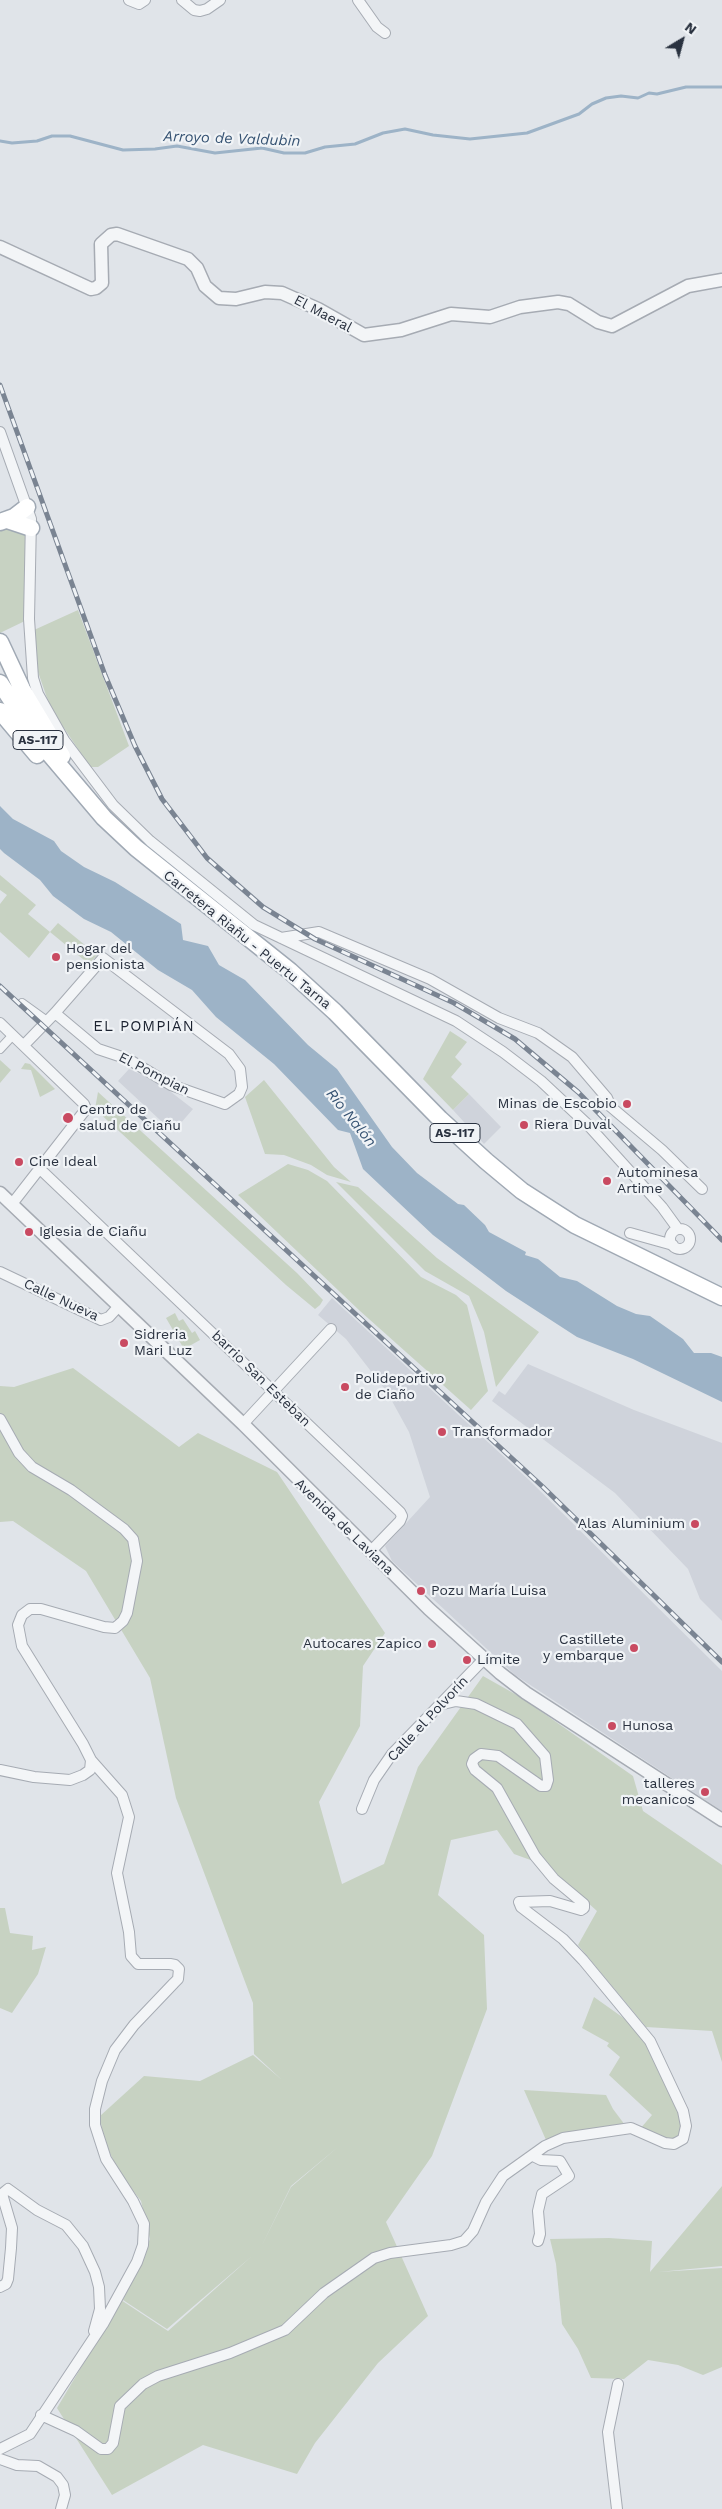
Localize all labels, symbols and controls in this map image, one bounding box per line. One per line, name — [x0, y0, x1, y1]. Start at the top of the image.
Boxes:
north arrow — [657, 15, 707, 65]
text: N — [682, 19, 700, 38]
water label: Arroyo de Valdubin — [163, 128, 301, 150]
street label: El Maeral — [291, 292, 355, 336]
road number: AS-117 — [13, 730, 63, 750]
street label: Carretera Riañu - Puertu Tarna — [160, 867, 334, 1013]
place label: Hogar del pensionista — [66, 941, 145, 974]
marker: Hogar del pensionista — [50, 951, 62, 963]
district label: EL POMPIÁN — [92, 1018, 196, 1036]
street label: El Pompian — [116, 1049, 192, 1099]
water label: Río Nalón — [322, 1085, 380, 1151]
place label: Minas de Escobio — [497, 1096, 617, 1112]
marker: Minas de Escobio — [621, 1098, 633, 1110]
place label: Centro de salud de Ciañu — [79, 1102, 181, 1134]
marker: Centro de salud de Ciañu — [61, 1111, 75, 1125]
place label: Riera Duval — [534, 1117, 611, 1133]
marker: Riera Duval — [518, 1119, 530, 1131]
road number: AS-117 — [430, 1124, 480, 1142]
place label: Cine Ideal — [29, 1154, 97, 1170]
marker: Cine Ideal — [13, 1156, 25, 1168]
place label: Autominesa Artime — [617, 1165, 698, 1198]
marker: Autominesa Artime — [601, 1175, 613, 1187]
place label: Iglesia de Ciañu — [39, 1224, 147, 1240]
marker: Iglesia de Ciañu — [23, 1226, 35, 1238]
street label: Calle Nueva — [21, 1275, 101, 1325]
place label: Sidreria Mari Luz — [134, 1327, 192, 1360]
street label: barrio San Esteban — [208, 1328, 314, 1430]
marker: Sidreria Mari Luz — [118, 1337, 130, 1349]
place label: Polideportivo de Ciaño — [355, 1371, 444, 1404]
marker: Polideportivo de Ciaño — [339, 1381, 351, 1393]
place label: Transformador — [452, 1424, 553, 1440]
marker: Transformador — [436, 1426, 448, 1438]
street label: Avenida de Laviana — [291, 1475, 397, 1579]
place label: Alas Aluminium — [578, 1516, 685, 1532]
marker: Alas Aluminium — [689, 1518, 701, 1530]
place label: Pozu María Luisa — [431, 1583, 546, 1599]
marker: Pozu María Luisa — [415, 1585, 427, 1597]
place label: Castillete y embarque — [543, 1632, 624, 1664]
place label: Autocares Zapico — [303, 1636, 422, 1652]
marker: Autocares Zapico — [426, 1638, 438, 1650]
marker: Castillete y embarque — [628, 1642, 640, 1654]
place label: Límite — [477, 1652, 520, 1668]
marker: Límite — [461, 1654, 473, 1666]
street label: Calle el Polvorín — [384, 1673, 472, 1765]
place label: Hunosa — [622, 1718, 673, 1734]
marker: Hunosa — [606, 1720, 618, 1732]
place label: talleres mecanicos — [622, 1776, 695, 1808]
marker: talleres mecanicos — [699, 1786, 711, 1798]

